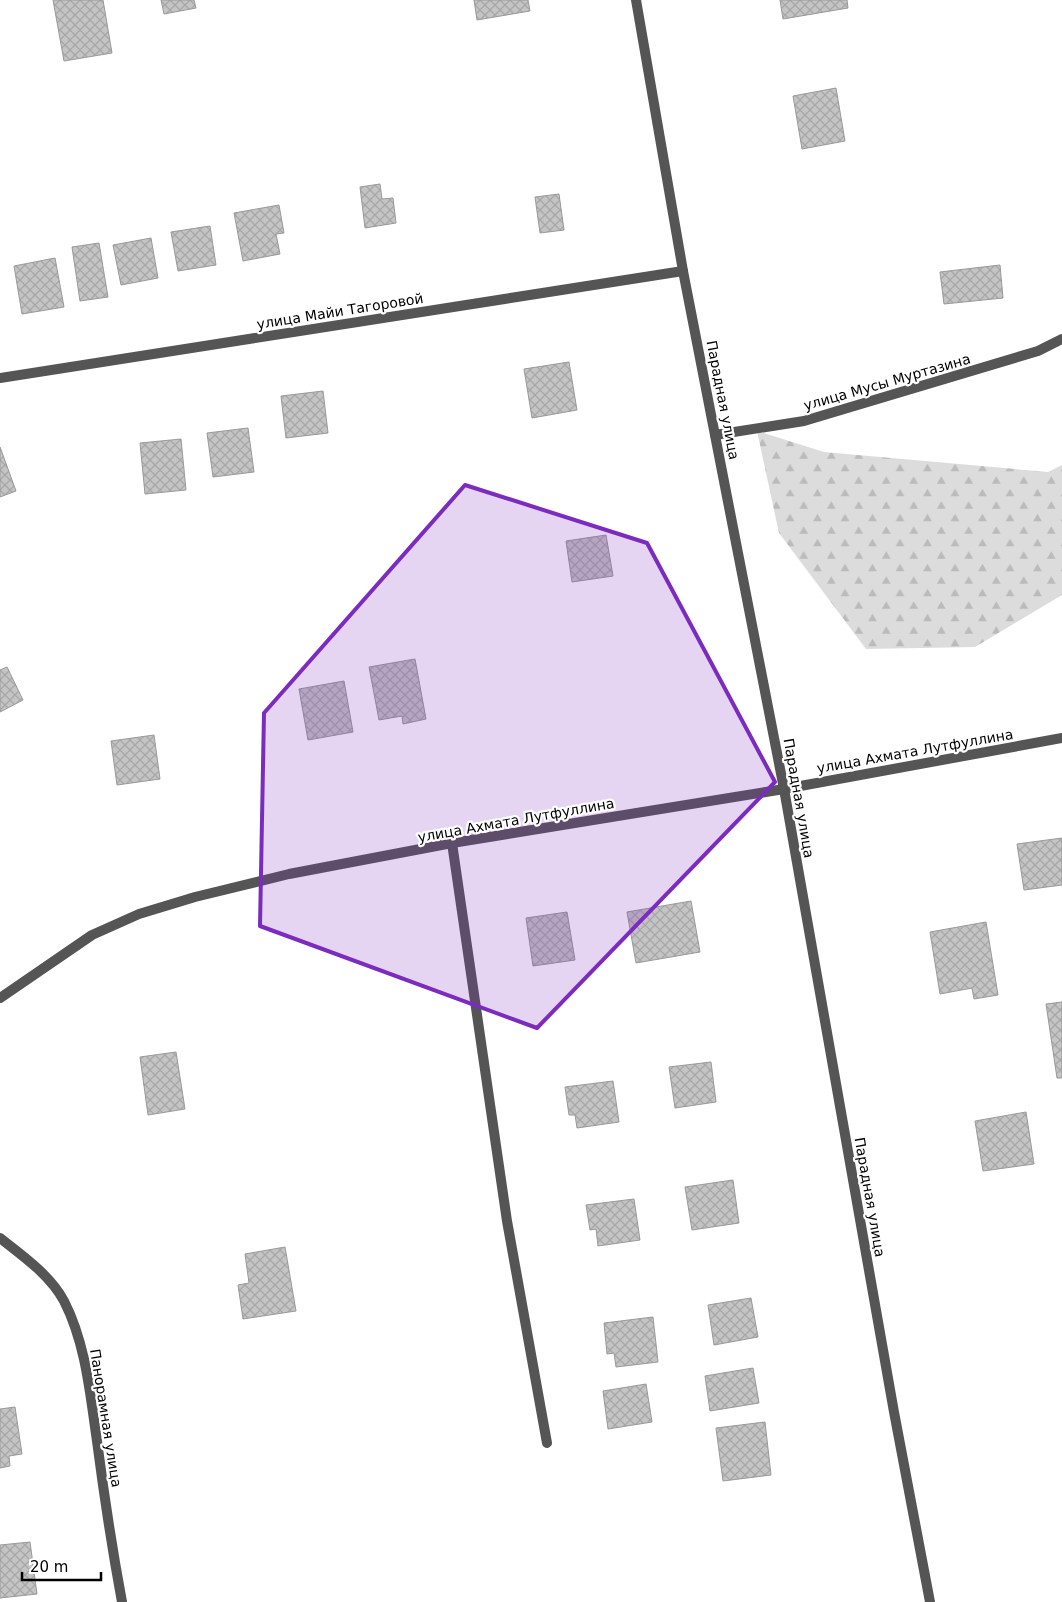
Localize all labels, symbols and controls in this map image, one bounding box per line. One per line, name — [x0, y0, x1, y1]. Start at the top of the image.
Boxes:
street label: улица Майи Тагоровой — [255, 290, 425, 332]
street label: Парадная улица — [704, 339, 742, 461]
street label: улица Мусы Муртазина — [802, 351, 972, 413]
street label: улица Ахмата Лутфуллина — [816, 726, 1014, 776]
street label: Парадная улица — [781, 737, 817, 859]
street label: улица Ахмата Лутфуллина — [417, 795, 615, 845]
street label: Парадная улица — [852, 1136, 888, 1258]
street label: Панорамная улица — [87, 1348, 125, 1488]
scale bar — [22, 1550, 101, 1582]
text: 20 m — [30, 1558, 68, 1576]

